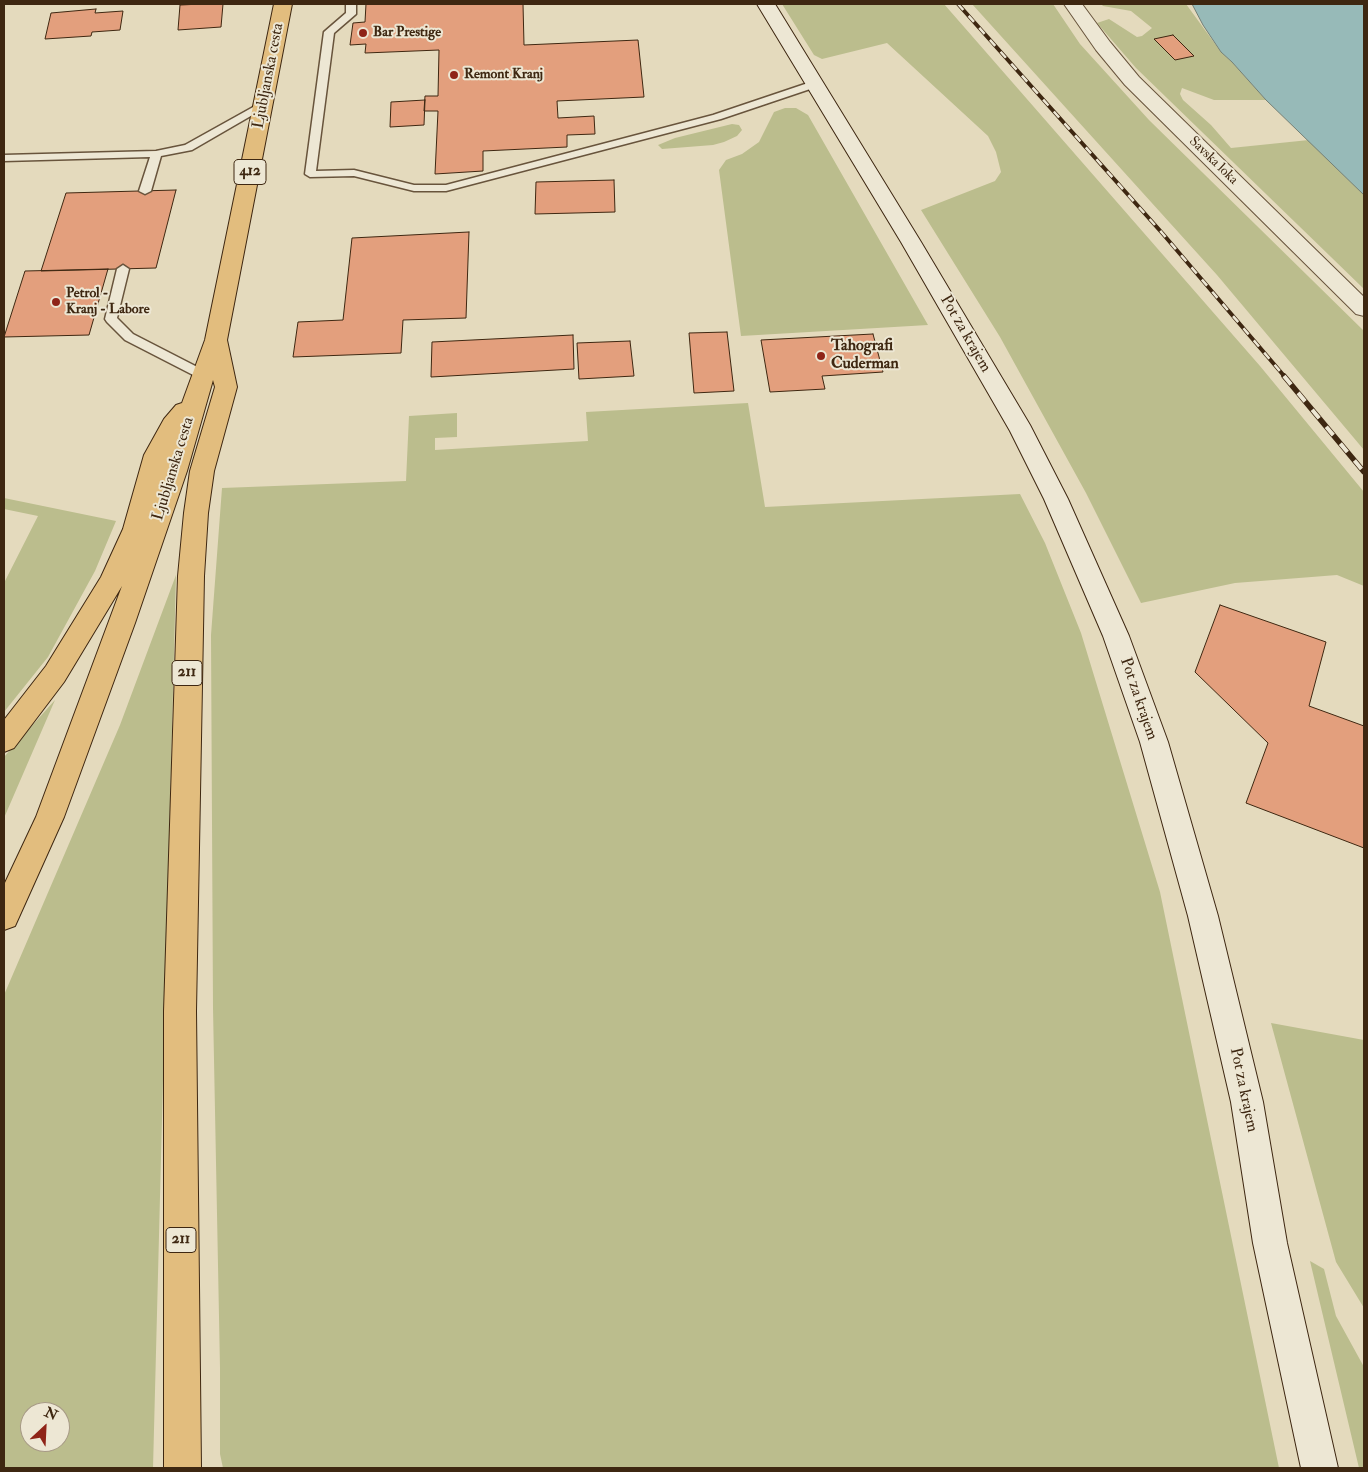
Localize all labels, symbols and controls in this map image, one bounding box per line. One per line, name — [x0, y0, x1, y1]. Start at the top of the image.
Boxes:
street label: Ljubljanska cesta — [249, 22, 289, 130]
place label: Bar Prestige — [373, 25, 441, 41]
marker: Bar Prestige — [357, 27, 369, 39]
place label: Remont Kranj — [464, 67, 543, 83]
marker: Remont Kranj — [448, 69, 460, 81]
street label: Savska loka — [1185, 133, 1241, 189]
road number: 412 — [234, 160, 266, 184]
place label: Petrol - Kranj - Labore — [66, 286, 150, 318]
street label: Pot za krajem — [935, 292, 995, 376]
marker: Petrol - Kranj - Labore — [50, 296, 62, 308]
place label: Tahografi Cuderman — [831, 337, 899, 375]
marker: Tahografi Cuderman — [815, 350, 827, 362]
street label: Ljubljanska cesta — [149, 415, 199, 523]
street label: Pot za krajem — [1115, 655, 1161, 743]
road number: 211 — [172, 660, 202, 686]
street label: Pot za krajem — [1225, 1046, 1261, 1134]
road number: 211 — [166, 1228, 196, 1252]
north arrow — [20, 1402, 70, 1452]
text: N — [42, 1404, 60, 1424]

